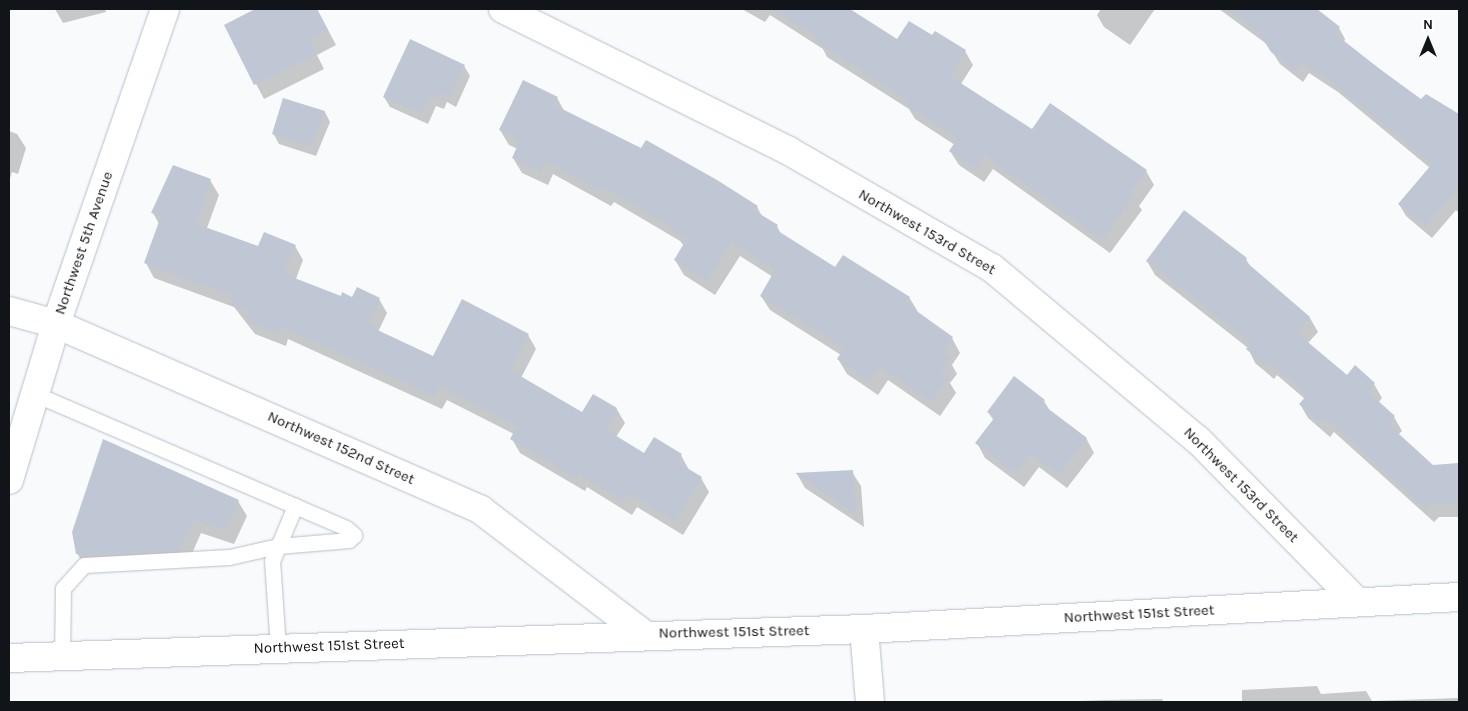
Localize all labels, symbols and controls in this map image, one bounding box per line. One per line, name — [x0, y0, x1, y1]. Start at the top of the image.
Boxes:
north arrow — [1403, 15, 1453, 65]
text: N — [1423, 16, 1433, 33]
street label: Northwest 5th Avenue — [51, 169, 117, 317]
street label: Northwest 153rd Street — [855, 185, 999, 279]
street label: Northwest 152nd Street — [265, 407, 417, 489]
street label: Northwest 153rd Street — [1180, 424, 1302, 546]
street label: Northwest 151st Street — [1063, 601, 1215, 627]
street label: Northwest 151st Street — [658, 622, 810, 642]
street label: Northwest 151st Street — [253, 634, 405, 658]

